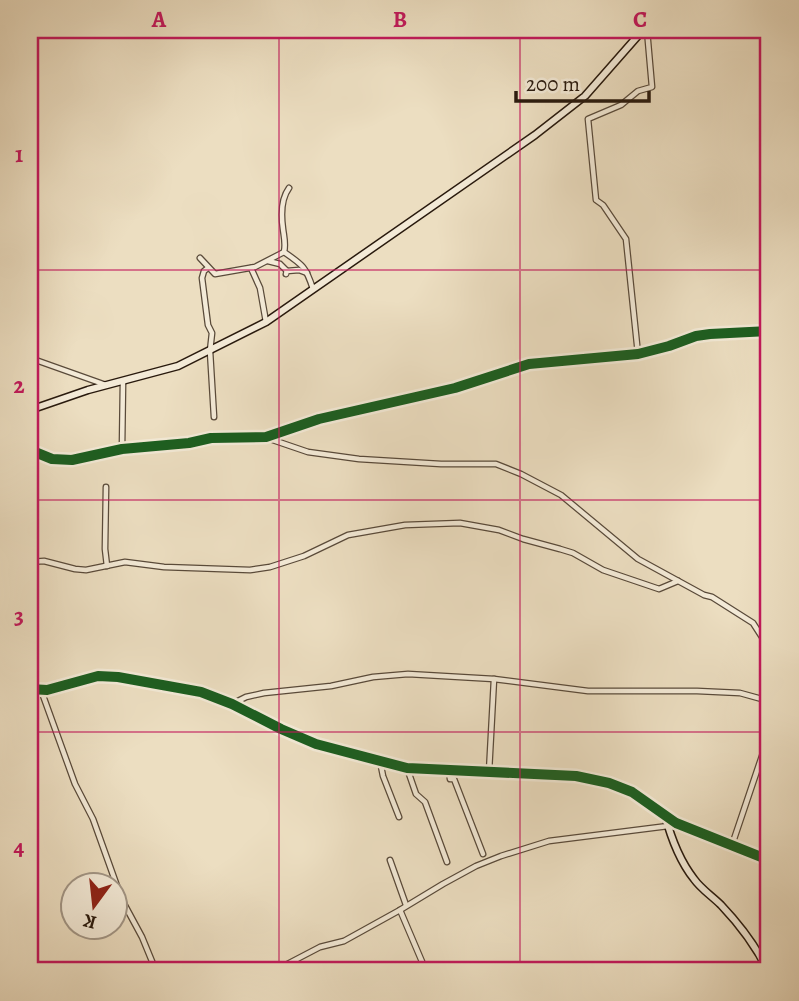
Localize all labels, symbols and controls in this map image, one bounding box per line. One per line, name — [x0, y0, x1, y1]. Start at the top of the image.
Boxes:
text: A — [151, 4, 167, 35]
text: B — [393, 4, 407, 35]
text: C — [633, 4, 647, 35]
scale bar — [516, 60, 648, 104]
text: 200 m — [526, 70, 580, 98]
text: 1 — [15, 139, 23, 170]
text: 2 — [13, 370, 25, 401]
text: 3 — [14, 601, 24, 632]
text: 4 — [14, 832, 25, 863]
north arrow — [60, 872, 130, 942]
text: K — [80, 907, 99, 936]

